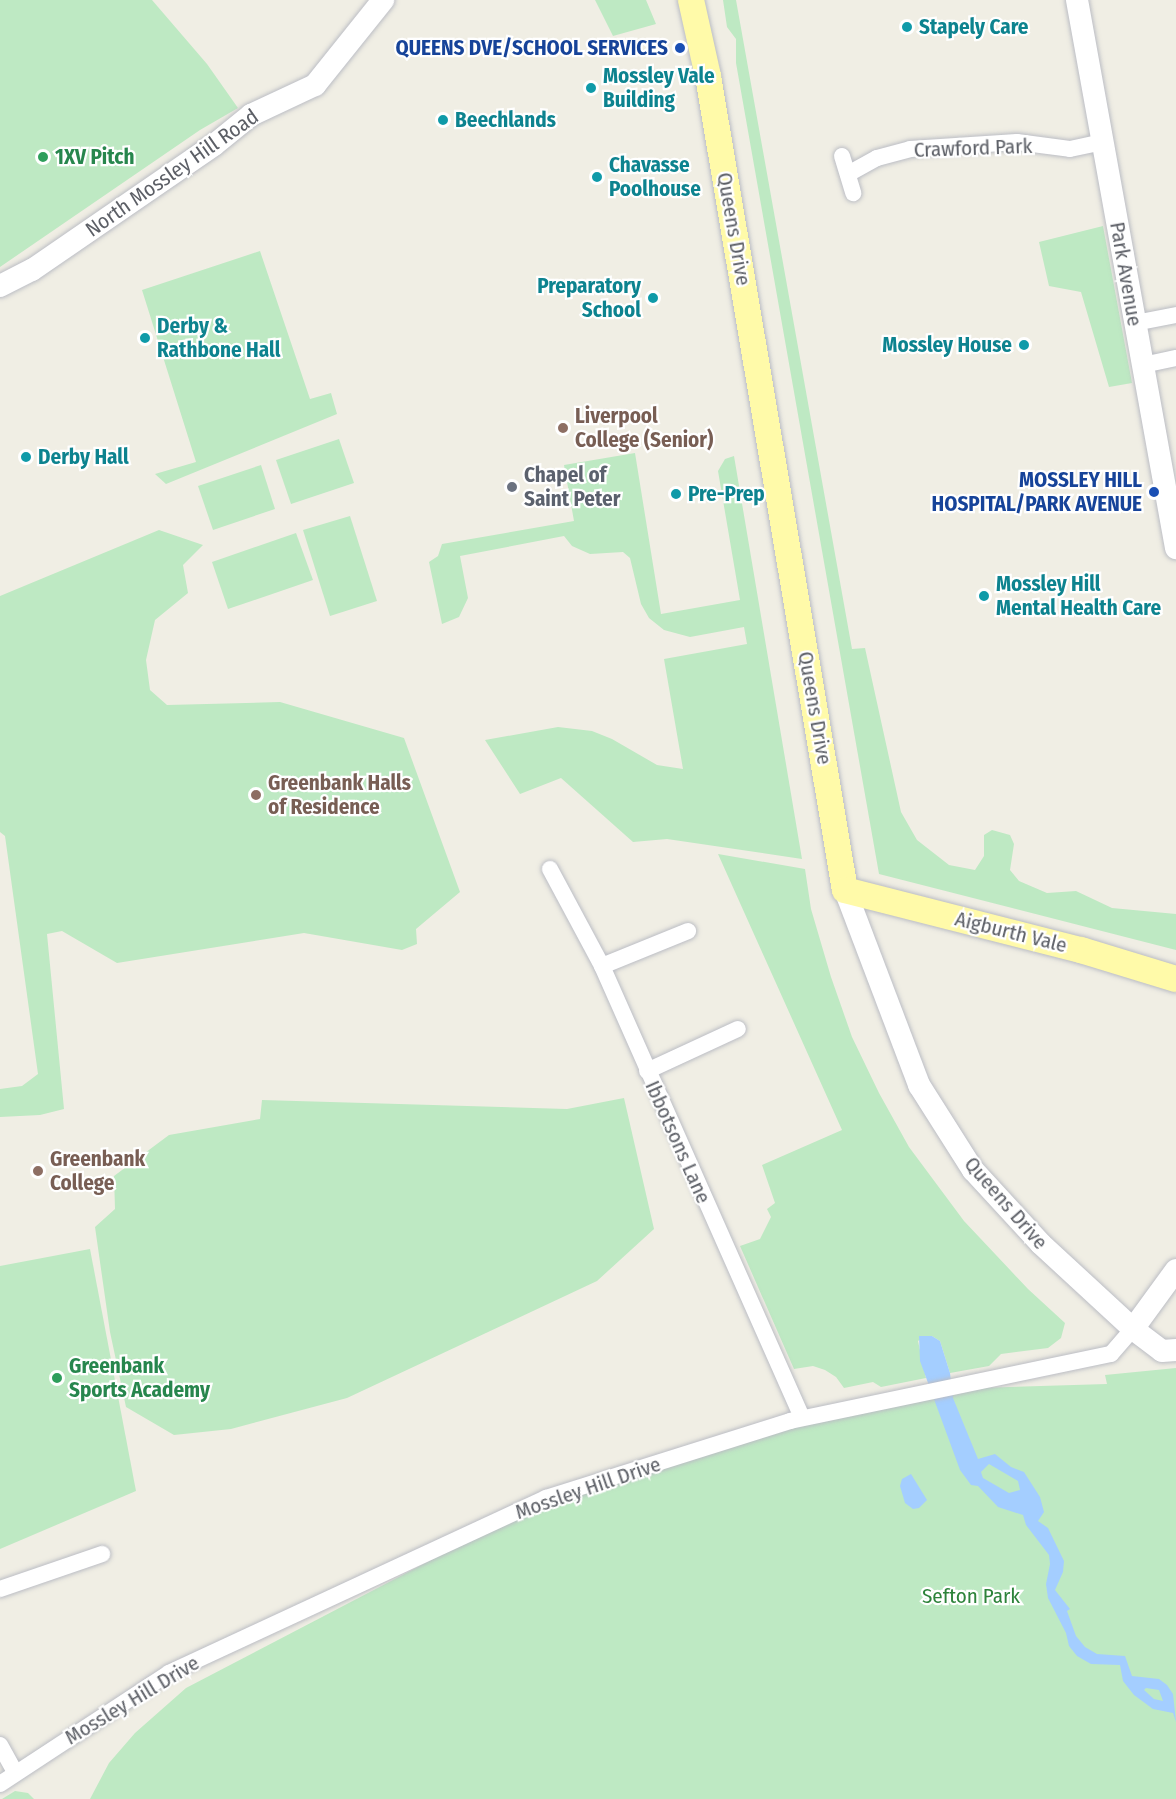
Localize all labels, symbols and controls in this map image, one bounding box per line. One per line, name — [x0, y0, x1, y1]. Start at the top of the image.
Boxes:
place label: Stapely Care — [919, 14, 1028, 40]
marker: Stapely Care — [900, 20, 914, 34]
place label: QUEENS DVE/SCHOOL SERVICES — [396, 35, 668, 61]
marker: QUEENS DVE/SCHOOL SERVICES — [673, 41, 687, 55]
place label: Mossley Vale Building — [603, 63, 715, 113]
marker: Mossley Vale Building — [584, 81, 598, 95]
street label: North Mossley Hill Road — [81, 104, 263, 242]
place label: Beechlands — [455, 107, 556, 133]
marker: Beechlands — [436, 113, 450, 127]
street label: Crawford Park — [913, 133, 1033, 163]
place label: 1XV Pitch — [55, 144, 134, 170]
marker: 1XV Pitch — [36, 150, 50, 164]
place label: Chavasse Poolhouse — [609, 152, 701, 202]
marker: Chavasse Poolhouse — [590, 170, 604, 184]
street label: Queens Drive — [712, 171, 756, 287]
street label: Park Avenue — [1104, 220, 1148, 328]
place label: Preparatory School — [537, 273, 641, 323]
marker: Preparatory School — [646, 291, 660, 305]
place label: Derby & Rathbone Hall — [157, 313, 280, 363]
marker: Derby & Rathbone Hall — [138, 331, 152, 345]
place label: Mossley House — [882, 332, 1012, 358]
marker: Mossley House — [1017, 338, 1031, 352]
place label: Liverpool College (Senior) — [575, 403, 713, 453]
marker: Liverpool College (Senior) — [556, 421, 570, 435]
place label: Derby Hall — [38, 444, 129, 470]
marker: Derby Hall — [19, 450, 33, 464]
place label: Chapel of Saint Peter — [524, 462, 620, 512]
place label: MOSSLEY HILL HOSPITAL/PARK AVENUE — [932, 467, 1142, 517]
marker: Chapel of Saint Peter — [505, 480, 519, 494]
place label: Pre-Prep — [688, 481, 765, 507]
marker: MOSSLEY HILL HOSPITAL/PARK AVENUE — [1147, 485, 1161, 499]
marker: Pre-Prep — [669, 487, 683, 501]
place label: Mossley Hill Mental Health Care — [996, 571, 1161, 621]
marker: Mossley Hill Mental Health Care — [977, 589, 991, 603]
street label: Queens Drive — [793, 650, 837, 766]
place label: Greenbank Halls of Residence — [268, 770, 411, 820]
marker: Greenbank Halls of Residence — [249, 788, 263, 802]
street label: Aigburth Vale — [952, 906, 1070, 958]
street label: Ibbotsons Lane — [640, 1077, 716, 1207]
place label: Greenbank College — [50, 1146, 145, 1196]
street label: Queens Drive — [959, 1152, 1053, 1254]
marker: Greenbank College — [31, 1164, 45, 1178]
place label: Greenbank Sports Academy — [69, 1353, 210, 1403]
marker: Greenbank Sports Academy — [50, 1371, 64, 1385]
street label: Mossley Hill Drive — [512, 1451, 664, 1525]
park label: Sefton Park — [922, 1583, 1020, 1609]
street label: Mossley Hill Drive — [60, 1650, 204, 1750]

